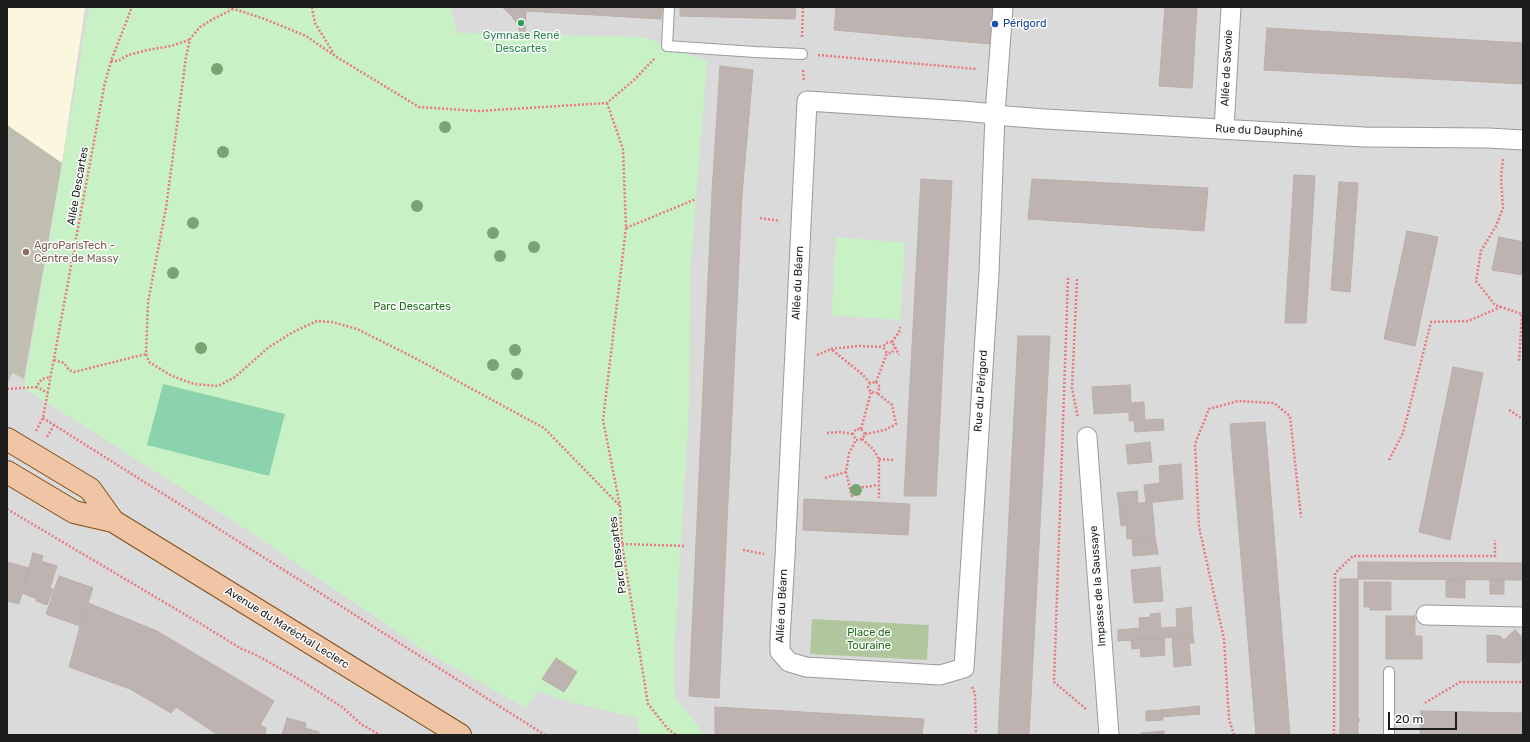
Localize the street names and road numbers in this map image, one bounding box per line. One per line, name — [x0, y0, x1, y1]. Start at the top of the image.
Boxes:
street label: Allée de Savoie — [1218, 29, 1236, 107]
street label: Rue du Dauphiné — [1215, 122, 1303, 140]
street label: Allée Descartes — [65, 146, 91, 226]
street label: Allée du Béarn — [789, 246, 807, 320]
street label: Rue du Périgord — [972, 350, 990, 432]
street label: Parc Descartes — [607, 516, 629, 594]
street label: Impasse de la Saussaye — [1087, 525, 1109, 647]
street label: Allée du Béarn — [773, 569, 791, 643]
street label: Avenue du Maréchal Leclerc — [223, 584, 351, 672]

